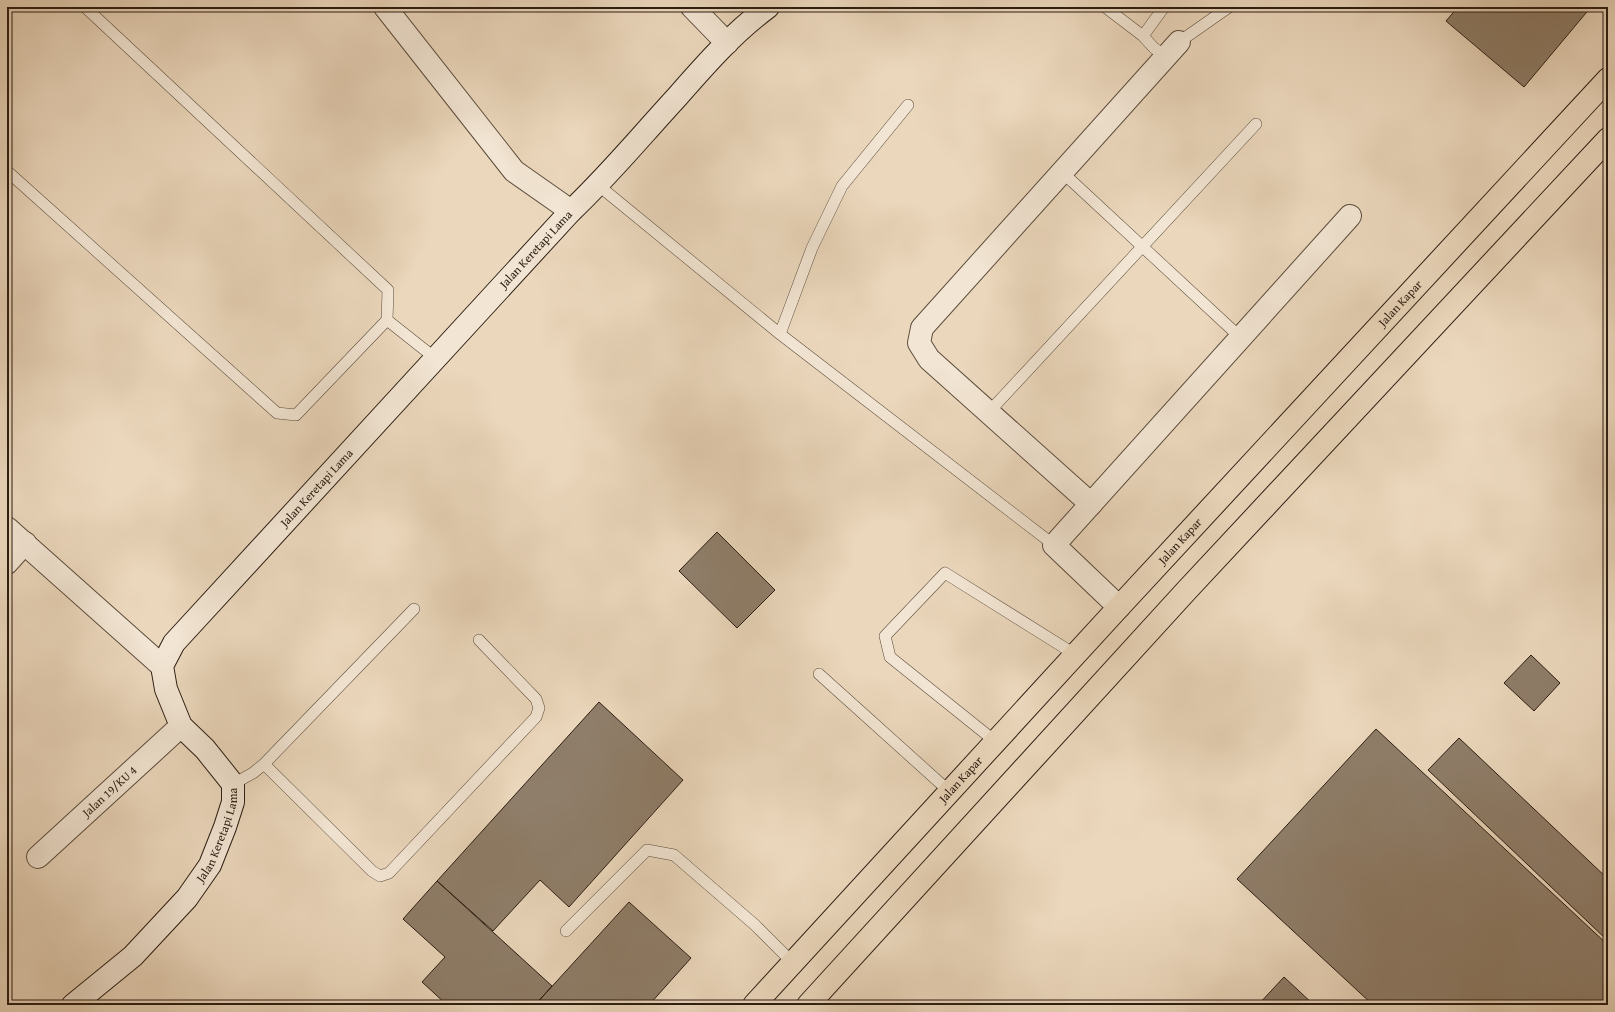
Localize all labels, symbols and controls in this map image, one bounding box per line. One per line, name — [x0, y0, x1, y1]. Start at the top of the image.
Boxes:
street label: Jalan Keretapi Lama — [494, 206, 576, 293]
street label: Jalan Kapar — [1373, 276, 1426, 331]
street label: Jalan Keretapi Lama — [275, 445, 357, 532]
street label: Jalan Kapar — [1153, 514, 1206, 569]
street label: Jalan Kapar — [933, 752, 986, 808]
street label: Jalan 19/KU 4 — [77, 762, 140, 822]
street label: Jalan Keretapi Lama — [190, 787, 241, 887]

